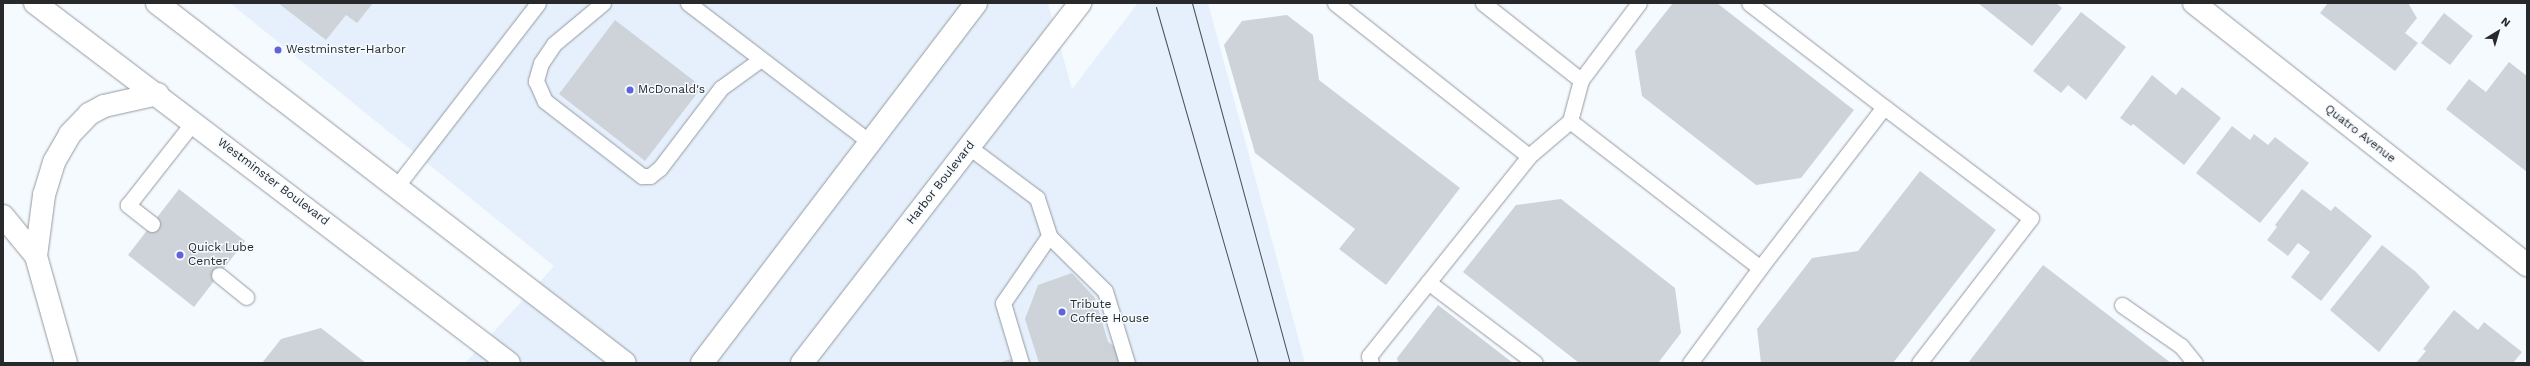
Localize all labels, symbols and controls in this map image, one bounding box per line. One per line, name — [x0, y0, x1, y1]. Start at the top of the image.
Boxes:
north arrow — [2478, 12, 2518, 52]
text: N — [2498, 15, 2513, 30]
place label: Westminster-Harbor — [286, 43, 406, 57]
marker: Westminster-Harbor — [273, 45, 283, 55]
place label: McDonald's — [638, 83, 705, 97]
marker: McDonald's — [625, 85, 635, 95]
street label: Quatro Avenue — [2322, 102, 2398, 166]
street label: Westminster Boulevard — [214, 135, 332, 229]
street label: Harbor Boulevard — [904, 138, 978, 228]
place label: Quick Lube Center — [188, 241, 254, 269]
marker: Quick Lube Center — [175, 250, 185, 260]
place label: Tribute Coffee House — [1070, 298, 1149, 326]
marker: Tribute Coffee House — [1057, 307, 1067, 317]

